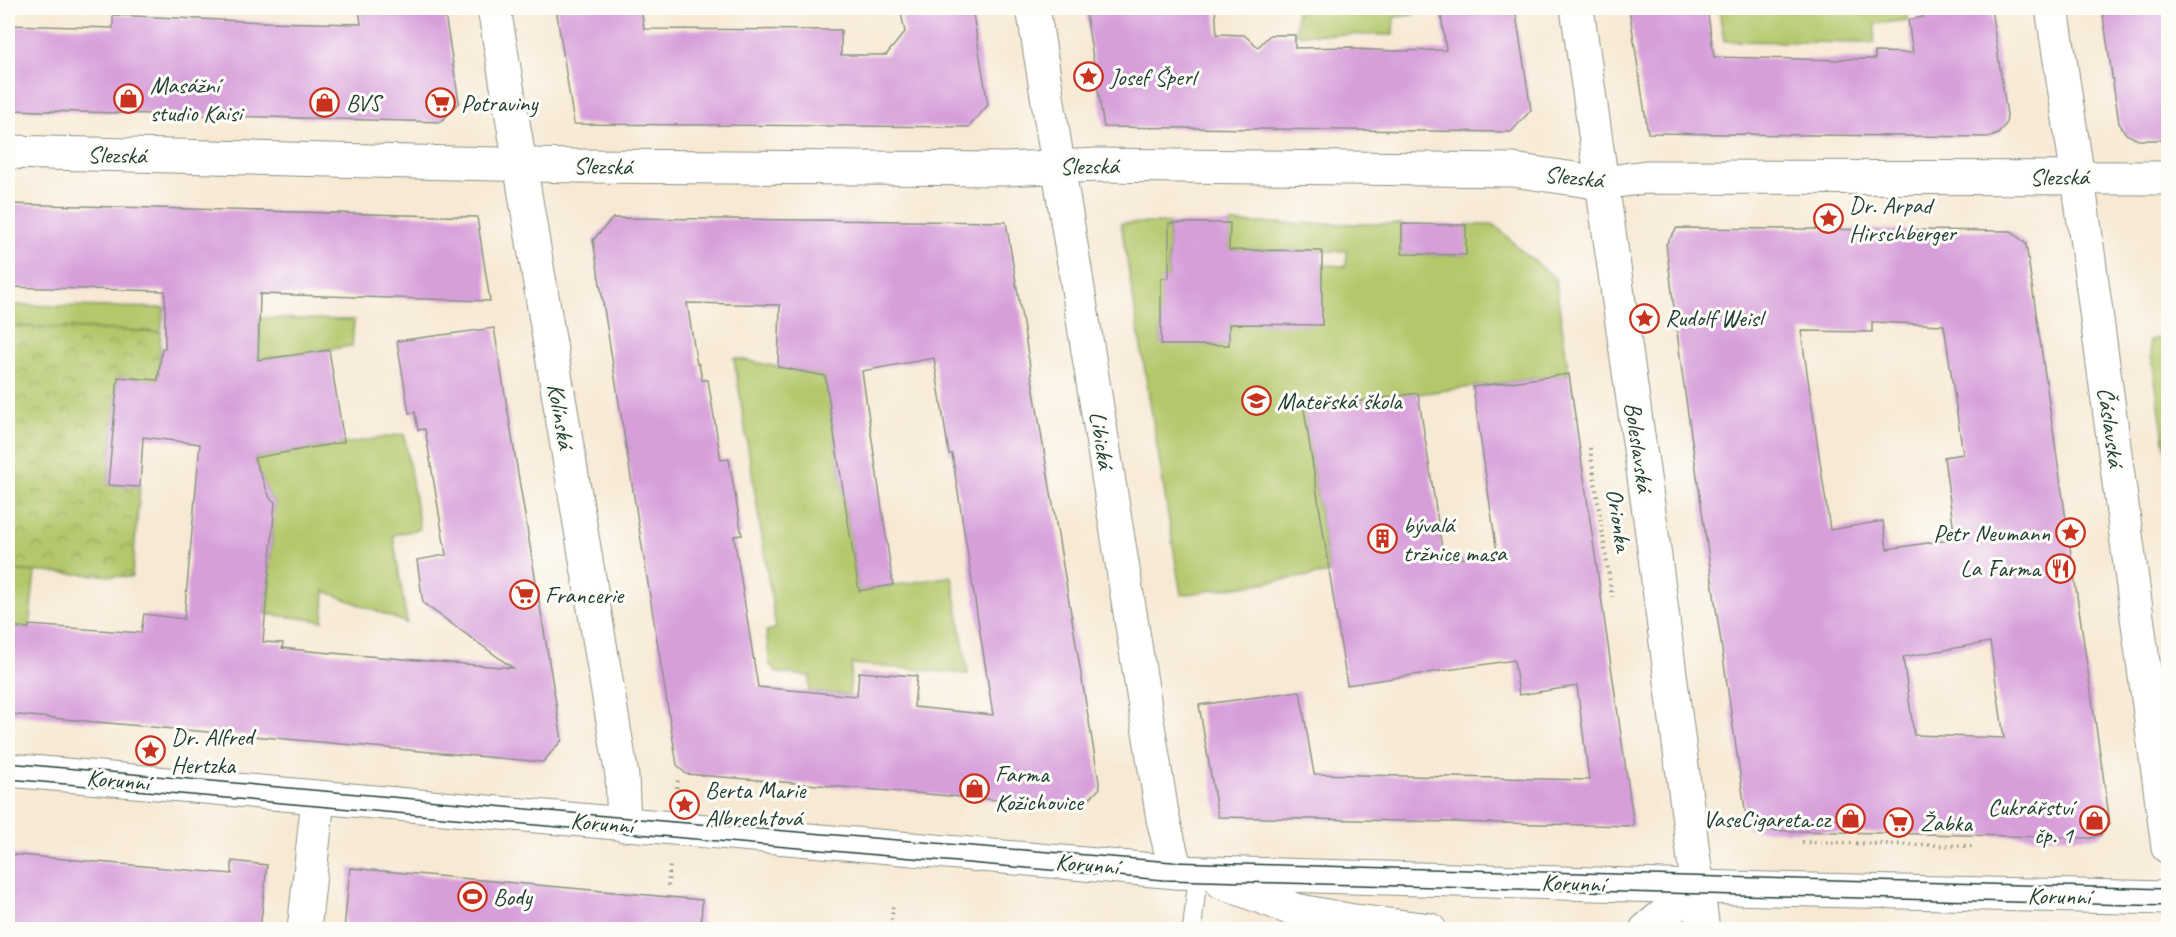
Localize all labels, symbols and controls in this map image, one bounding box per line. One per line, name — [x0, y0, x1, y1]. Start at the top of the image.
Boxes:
place icon: Josef Šperl — [1073, 61, 1105, 93]
place label: Josef Šperl — [1109, 62, 1200, 92]
place label: Masážní studio Kaisi — [150, 70, 245, 128]
shop icon: Masážní studio Kaisi — [113, 83, 145, 115]
shop icon: BVS — [309, 87, 341, 119]
supermarket icon: Potraviny — [424, 87, 456, 119]
place label: BVS — [346, 88, 384, 118]
place label: Potraviny — [461, 88, 539, 118]
street label: Slezská — [87, 139, 149, 171]
street label: Slezská — [573, 150, 635, 182]
street label: Slezská — [1059, 150, 1121, 182]
street label: Slezská — [1543, 159, 1607, 195]
street label: Slezská — [2029, 161, 2091, 193]
place label: Dr. Arpad Hirschberger — [1849, 190, 1958, 248]
place icon: Dr. Arpad Hirschberger — [1812, 203, 1844, 235]
place icon: Rudolf Weisl — [1628, 302, 1660, 334]
place label: Rudolf Weisl — [1665, 303, 1767, 333]
street label: Kolínská — [540, 381, 582, 454]
school or university icon: Mateřská škola — [1240, 385, 1272, 417]
street label: Čáslavská — [2091, 385, 2132, 471]
place label: Mateřská škola — [1277, 386, 1403, 416]
street label: Boleslavská — [1618, 400, 1660, 496]
street label: Libická — [1083, 409, 1122, 473]
street label: Orionka — [1599, 487, 1639, 556]
place label: bývalá tržnice masa — [1403, 510, 1508, 568]
place icon: Petr Neumann — [2055, 517, 2087, 549]
place label: Petr Neumann — [1933, 518, 2050, 548]
building icon: bývalá tržnice masa — [1366, 523, 1398, 555]
restaurant icon: La Farma — [2045, 552, 2077, 584]
place label: La Farma — [1960, 553, 2042, 583]
supermarket icon: Francerie — [508, 579, 540, 611]
place label: Francerie — [545, 580, 625, 610]
place label: Dr. Alfred Hertzka — [171, 722, 257, 780]
place icon: Dr. Alfred Hertzka — [134, 735, 166, 767]
place label: Farma Kožichovice — [995, 759, 1085, 817]
street label: Korunní — [85, 762, 155, 798]
shop icon: Farma Kožichovice — [958, 772, 990, 804]
place label: Berta Marie Albrechtová — [705, 775, 808, 833]
place icon: Berta Marie Albrechtová — [668, 788, 700, 820]
place label: Cukrářství čp. 1 — [1988, 792, 2078, 850]
shop icon: VaseCigareta.cz — [1835, 803, 1867, 835]
place label: VaseCigareta.cz — [1703, 804, 1832, 834]
street label: Korunní — [569, 805, 639, 841]
shop icon: Cukrářství čp. 1 — [2078, 805, 2110, 837]
supermarket icon: Žabka — [1883, 807, 1915, 839]
place label: Žabka — [1920, 808, 1973, 838]
street label: Korunní — [1054, 846, 1124, 882]
street label: Korunní — [1541, 867, 1609, 899]
street label: Korunní — [2027, 880, 2095, 912]
sports icon: Body — [456, 881, 488, 913]
place label: Body — [493, 882, 533, 912]

